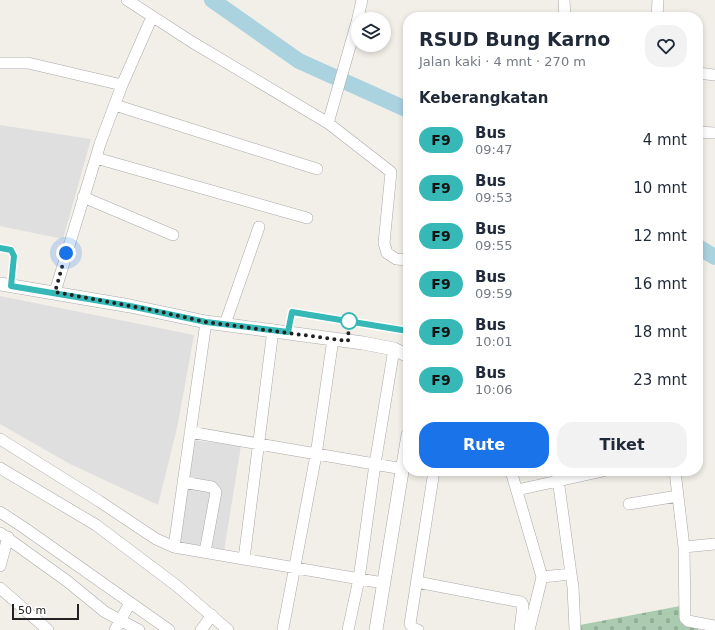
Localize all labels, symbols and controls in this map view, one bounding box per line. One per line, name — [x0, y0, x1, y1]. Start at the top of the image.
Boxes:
map controls — [351, 12, 391, 52]
button: layers — [351, 12, 391, 52]
button: heart — [645, 25, 687, 67]
text: RSUD Bung Karno — [419, 28, 610, 50]
text: Jalan kaki · 4 mnt · 270 m — [419, 54, 586, 69]
text: Keberangkatan — [419, 89, 548, 107]
text: Bus — [475, 124, 506, 142]
text: 4 mnt — [643, 131, 687, 149]
text: F9 — [431, 132, 451, 148]
text: 09:47 — [475, 142, 512, 157]
text: Bus — [475, 172, 506, 190]
text: 10 mnt — [633, 179, 687, 197]
text: F9 — [431, 180, 451, 196]
text: 09:53 — [475, 190, 512, 205]
text: Bus — [475, 220, 506, 238]
text: 12 mnt — [633, 227, 687, 245]
text: F9 — [431, 228, 451, 244]
text: 09:55 — [475, 238, 512, 253]
your location — [56, 243, 76, 263]
text: Bus — [475, 268, 506, 286]
text: 16 mnt — [633, 275, 687, 293]
text: F9 — [431, 276, 451, 292]
text: 09:59 — [475, 286, 512, 301]
unlabelled marker — [340, 312, 358, 330]
text: Bus — [475, 316, 506, 334]
text: 18 mnt — [633, 323, 687, 341]
text: F9 — [431, 324, 451, 340]
text: 10:01 — [475, 334, 512, 349]
text: Bus — [475, 364, 506, 382]
text: 23 mnt — [633, 371, 687, 389]
text: F9 — [431, 372, 451, 388]
text: 10:06 — [475, 382, 512, 397]
button: Rute — [419, 422, 549, 468]
button: Tiket — [557, 422, 687, 468]
scale bar — [12, 602, 79, 621]
text: 50 m — [18, 604, 46, 617]

